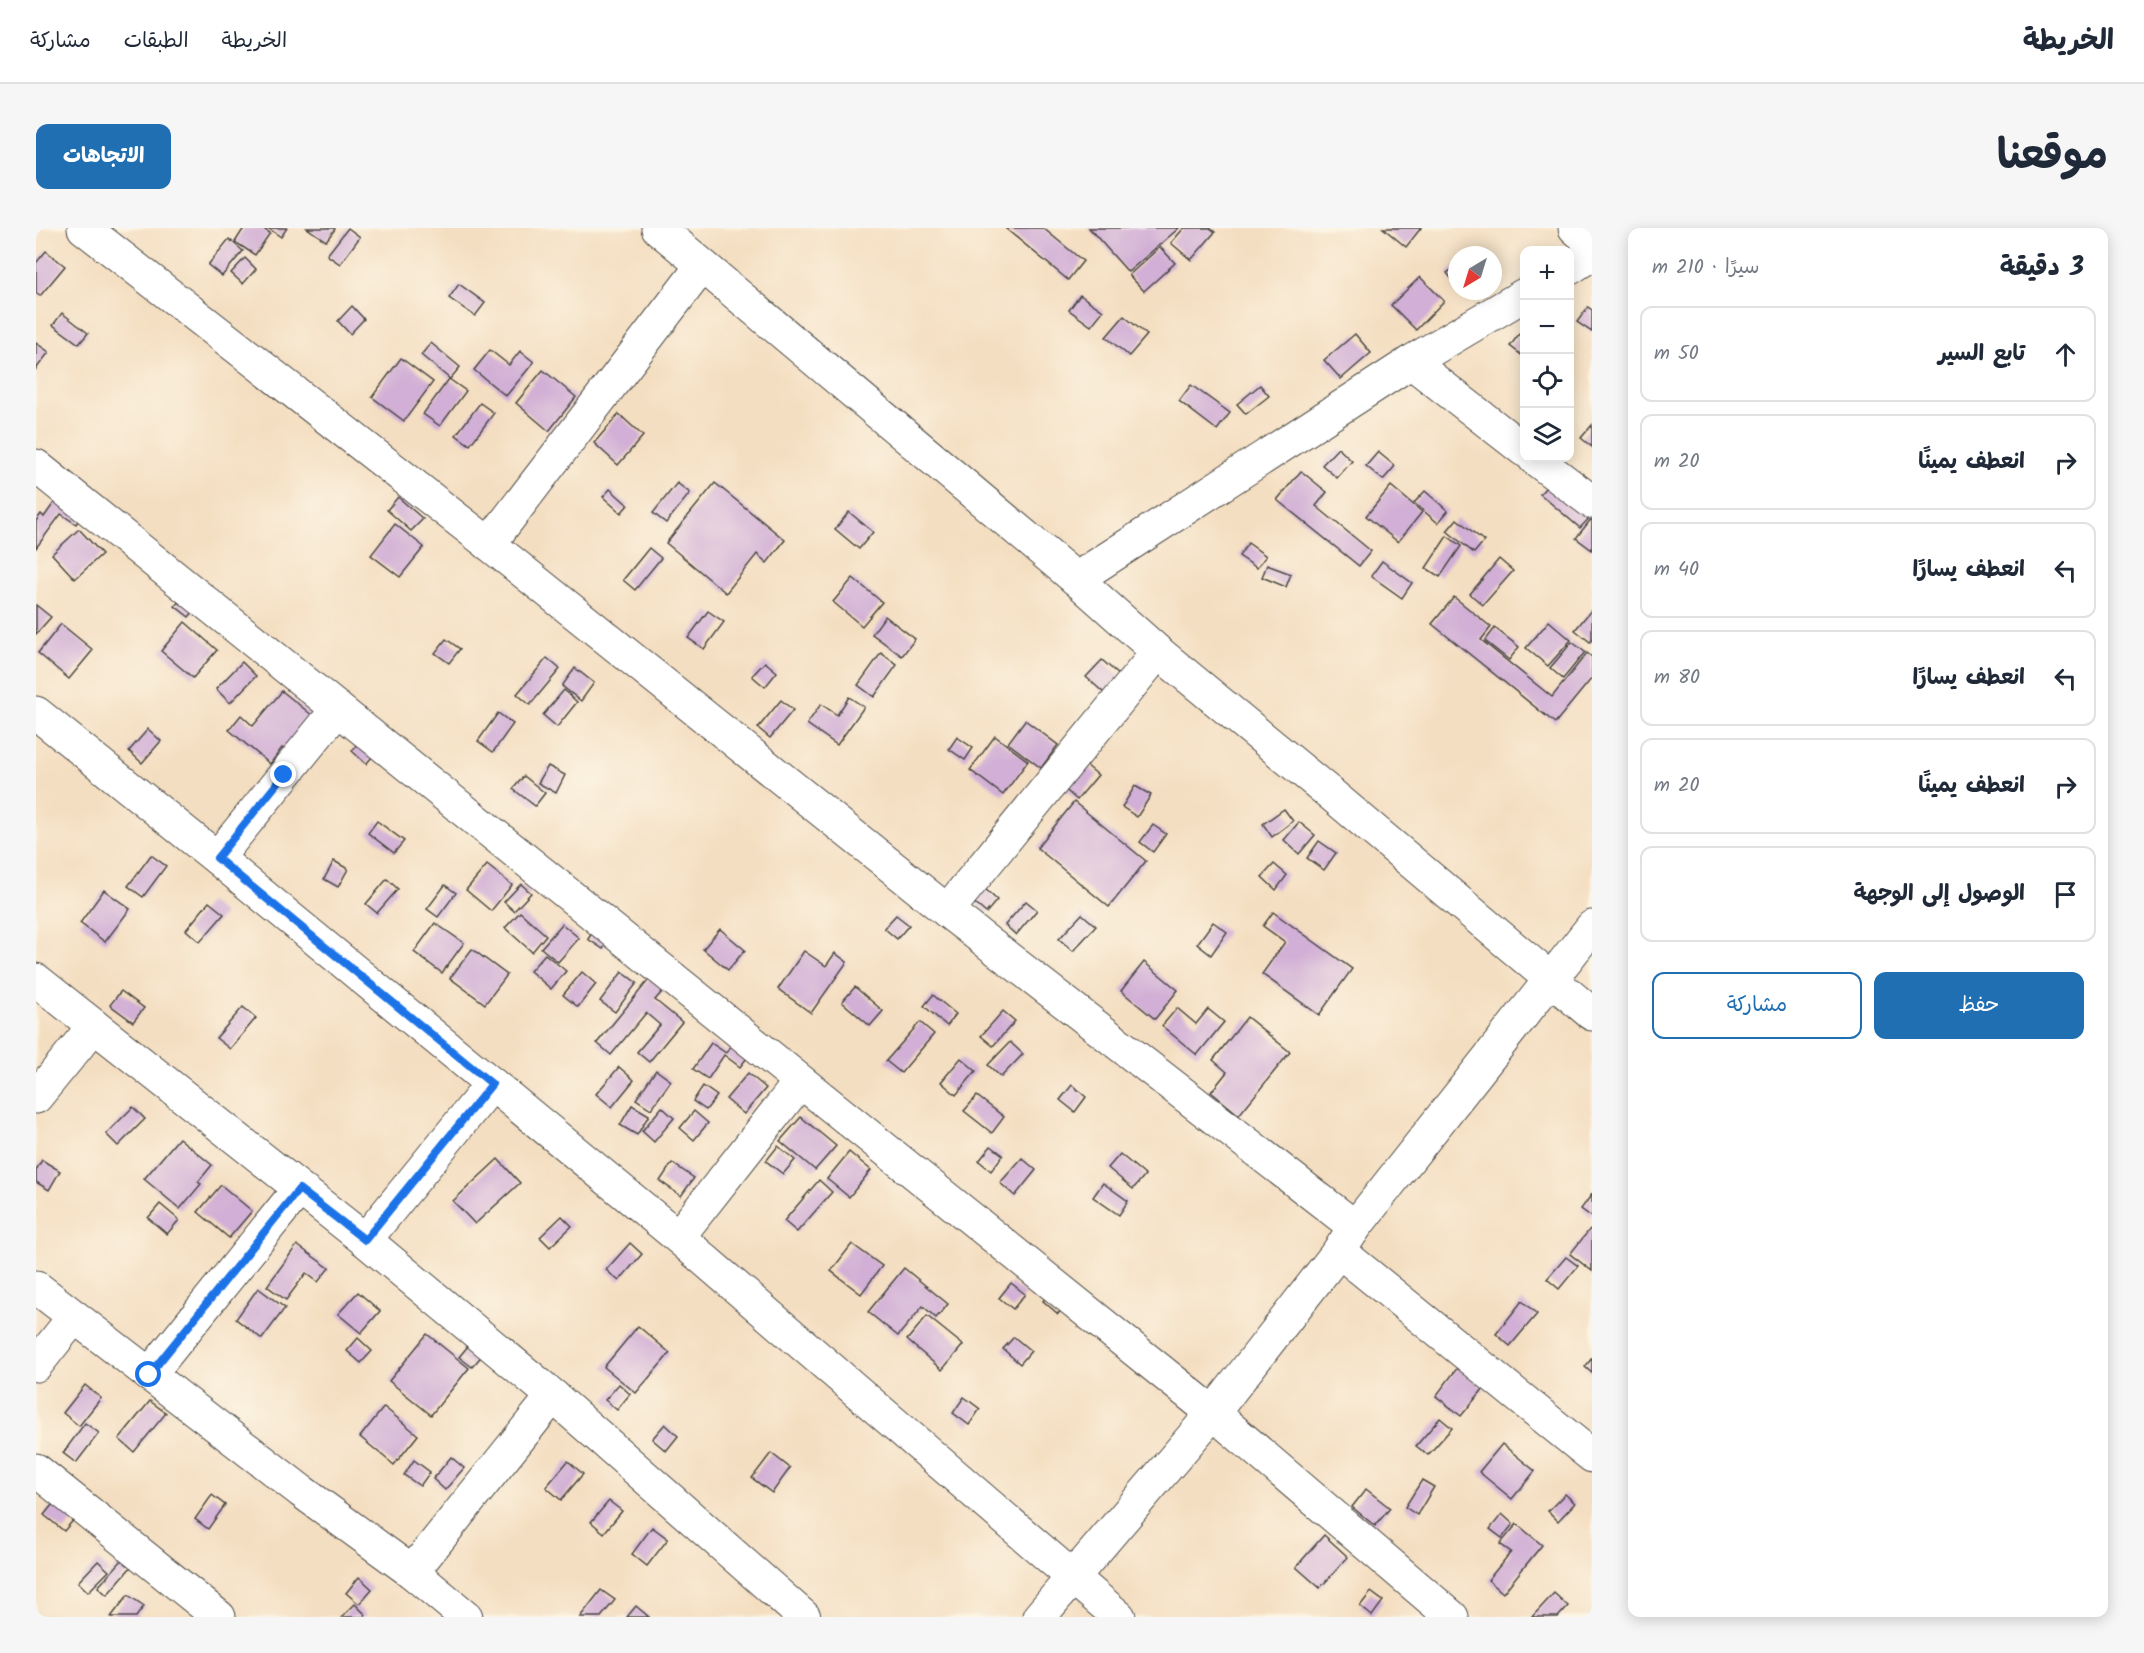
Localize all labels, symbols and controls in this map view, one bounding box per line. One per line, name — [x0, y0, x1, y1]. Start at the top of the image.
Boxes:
text: الخريطة — [2023, 19, 2114, 64]
text: مشاركة — [30, 25, 91, 58]
text: الطبقات — [124, 25, 189, 58]
text: الخريطة — [222, 25, 287, 58]
text: موقعنا — [1997, 123, 2108, 190]
button: الاتجاهات — [36, 124, 171, 189]
north arrow — [1448, 246, 1502, 300]
map controls — [1520, 246, 1574, 462]
button: + — [1520, 246, 1574, 300]
text: 3 دقيقة — [2000, 247, 2084, 289]
text: سيرًا · 210 m — [1652, 252, 1759, 284]
button: − — [1520, 300, 1574, 354]
text: تابع السير — [1938, 337, 2025, 372]
text: 50 m — [1654, 338, 1699, 370]
icon: ahead — [2049, 338, 2082, 371]
button: locate — [1520, 354, 1574, 408]
button: layers — [1520, 408, 1574, 462]
text: انعطف يمينًا — [1918, 445, 2025, 480]
text: 20 m — [1654, 446, 1700, 478]
icon: right — [2049, 446, 2082, 479]
text: انعطف يسارًا — [1913, 553, 2025, 588]
text: 40 m — [1654, 554, 1699, 586]
icon: left — [2049, 554, 2082, 587]
text: انعطف يسارًا — [1913, 661, 2025, 696]
text: 80 m — [1654, 662, 1700, 694]
icon: left — [2049, 662, 2082, 695]
route end — [270, 761, 296, 787]
text: انعطف يمينًا — [1918, 769, 2025, 804]
text: 20 m — [1654, 770, 1700, 802]
icon: right — [2049, 770, 2082, 803]
text: الوصول إلى الوجهة — [1853, 877, 2025, 912]
icon: arrive — [2049, 878, 2082, 911]
button: مشاركة — [1652, 972, 1862, 1039]
button: حفظ — [1874, 972, 2084, 1039]
route start — [135, 1361, 161, 1387]

